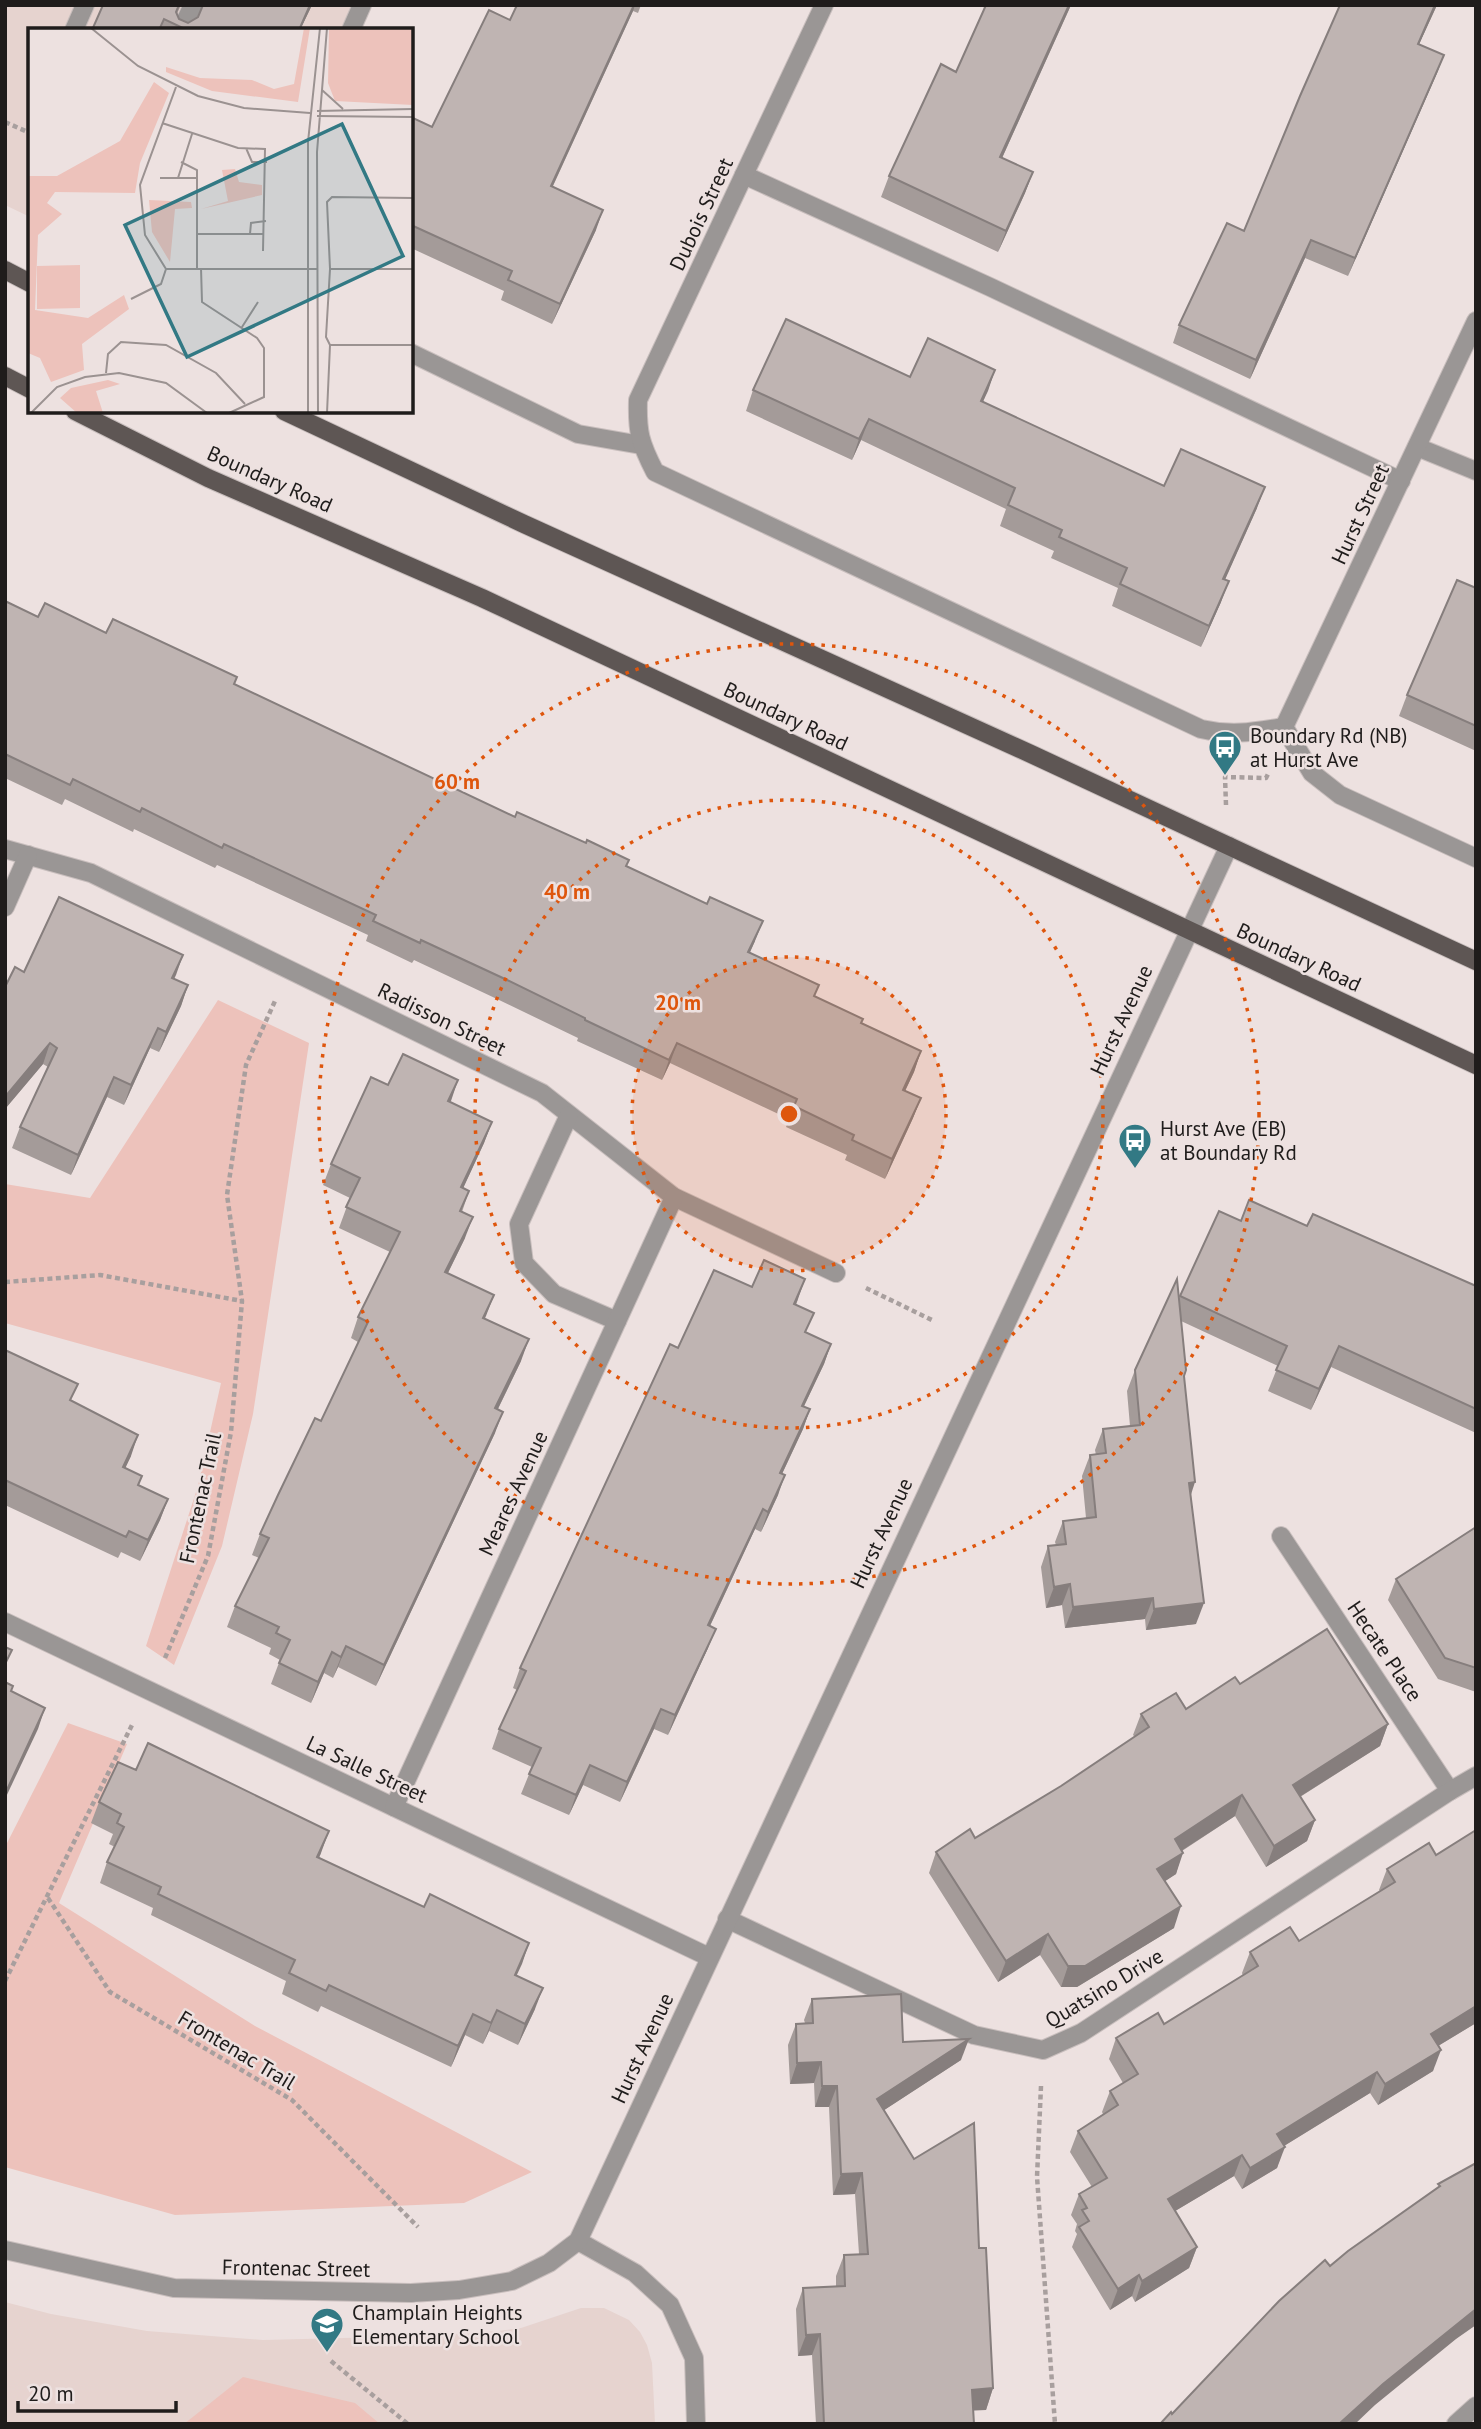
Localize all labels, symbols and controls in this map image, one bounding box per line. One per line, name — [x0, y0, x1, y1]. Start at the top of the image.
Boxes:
inset map — [28, 28, 413, 413]
street label: Dubois Street — [663, 153, 739, 275]
street label: Boundary Road — [203, 439, 337, 519]
street label: Hurst Street — [1325, 459, 1395, 569]
street label: Boundary Road — [719, 675, 853, 757]
place label: Boundary Rd (NB) at Hurst Ave — [1250, 722, 1407, 773]
bus stop icon: Boundary Rd (NB) at Hurst Ave — [1206, 728, 1244, 777]
text: 60 m — [434, 768, 480, 795]
text: 40 m — [544, 878, 590, 905]
street label: Boundary Road — [1232, 916, 1366, 998]
street label: Hurst Avenue — [1084, 960, 1158, 1080]
street label: Radisson Street — [373, 976, 511, 1062]
text: 20 m — [655, 989, 701, 1016]
centre of rings — [777, 1102, 801, 1126]
place label: Hurst Ave (EB) at Boundary Rd — [1160, 1115, 1297, 1166]
bus stop icon: Hurst Ave (EB) at Boundary Rd — [1116, 1121, 1154, 1170]
street label: Meares Avenue — [472, 1426, 554, 1560]
street label: Frontenac Trail — [173, 1430, 227, 1566]
street label: Hurst Avenue — [844, 1473, 918, 1593]
street label: Hecate Place — [1342, 1596, 1428, 1706]
street label: La Salle Street — [302, 1729, 432, 1809]
street label: Quatsino Drive — [1040, 1942, 1168, 2034]
street label: Hurst Avenue — [605, 1988, 679, 2108]
street label: Frontenac Trail — [173, 2004, 301, 2096]
street label: Frontenac Street — [222, 2253, 370, 2283]
place label: Champlain Heights Elementary School — [352, 2299, 523, 2350]
school or university icon: Champlain Heights Elementary School — [308, 2305, 346, 2354]
scale bar — [18, 2370, 175, 2414]
text: 20 m — [28, 2380, 74, 2407]

